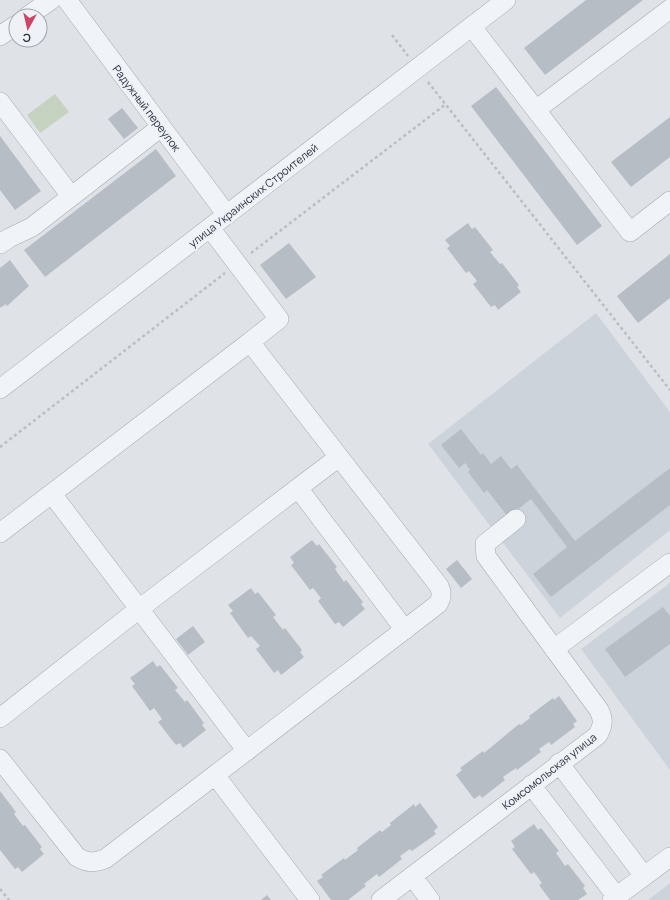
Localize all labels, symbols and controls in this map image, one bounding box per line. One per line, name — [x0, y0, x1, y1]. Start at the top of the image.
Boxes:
north arrow — [8, 8, 48, 48]
text: С — [21, 30, 32, 46]
street label: Радужный переулок — [110, 62, 185, 155]
street label: улица Украинских Строителей — [185, 140, 321, 250]
street label: Комсомольская улица — [499, 729, 599, 813]

